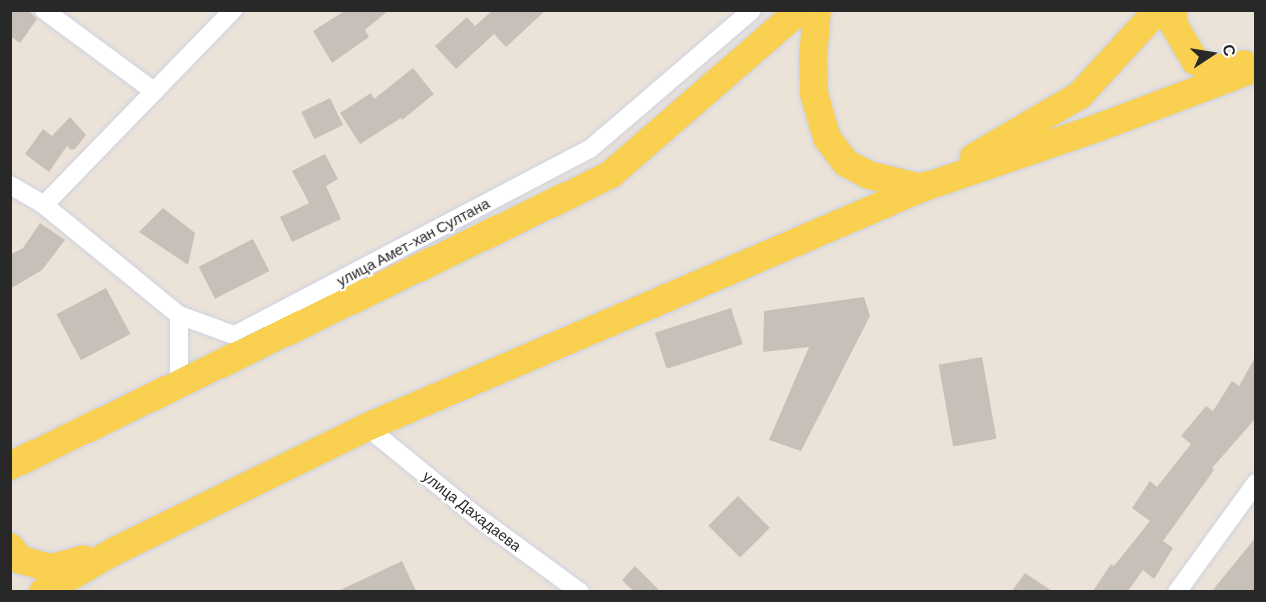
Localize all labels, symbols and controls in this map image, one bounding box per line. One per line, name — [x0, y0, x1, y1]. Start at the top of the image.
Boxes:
north arrow — [1182, 24, 1242, 84]
text: С — [1220, 43, 1241, 58]
street label: улица Амет-хан Султана — [333, 194, 493, 290]
street label: улица Дахадаева — [419, 467, 525, 555]

